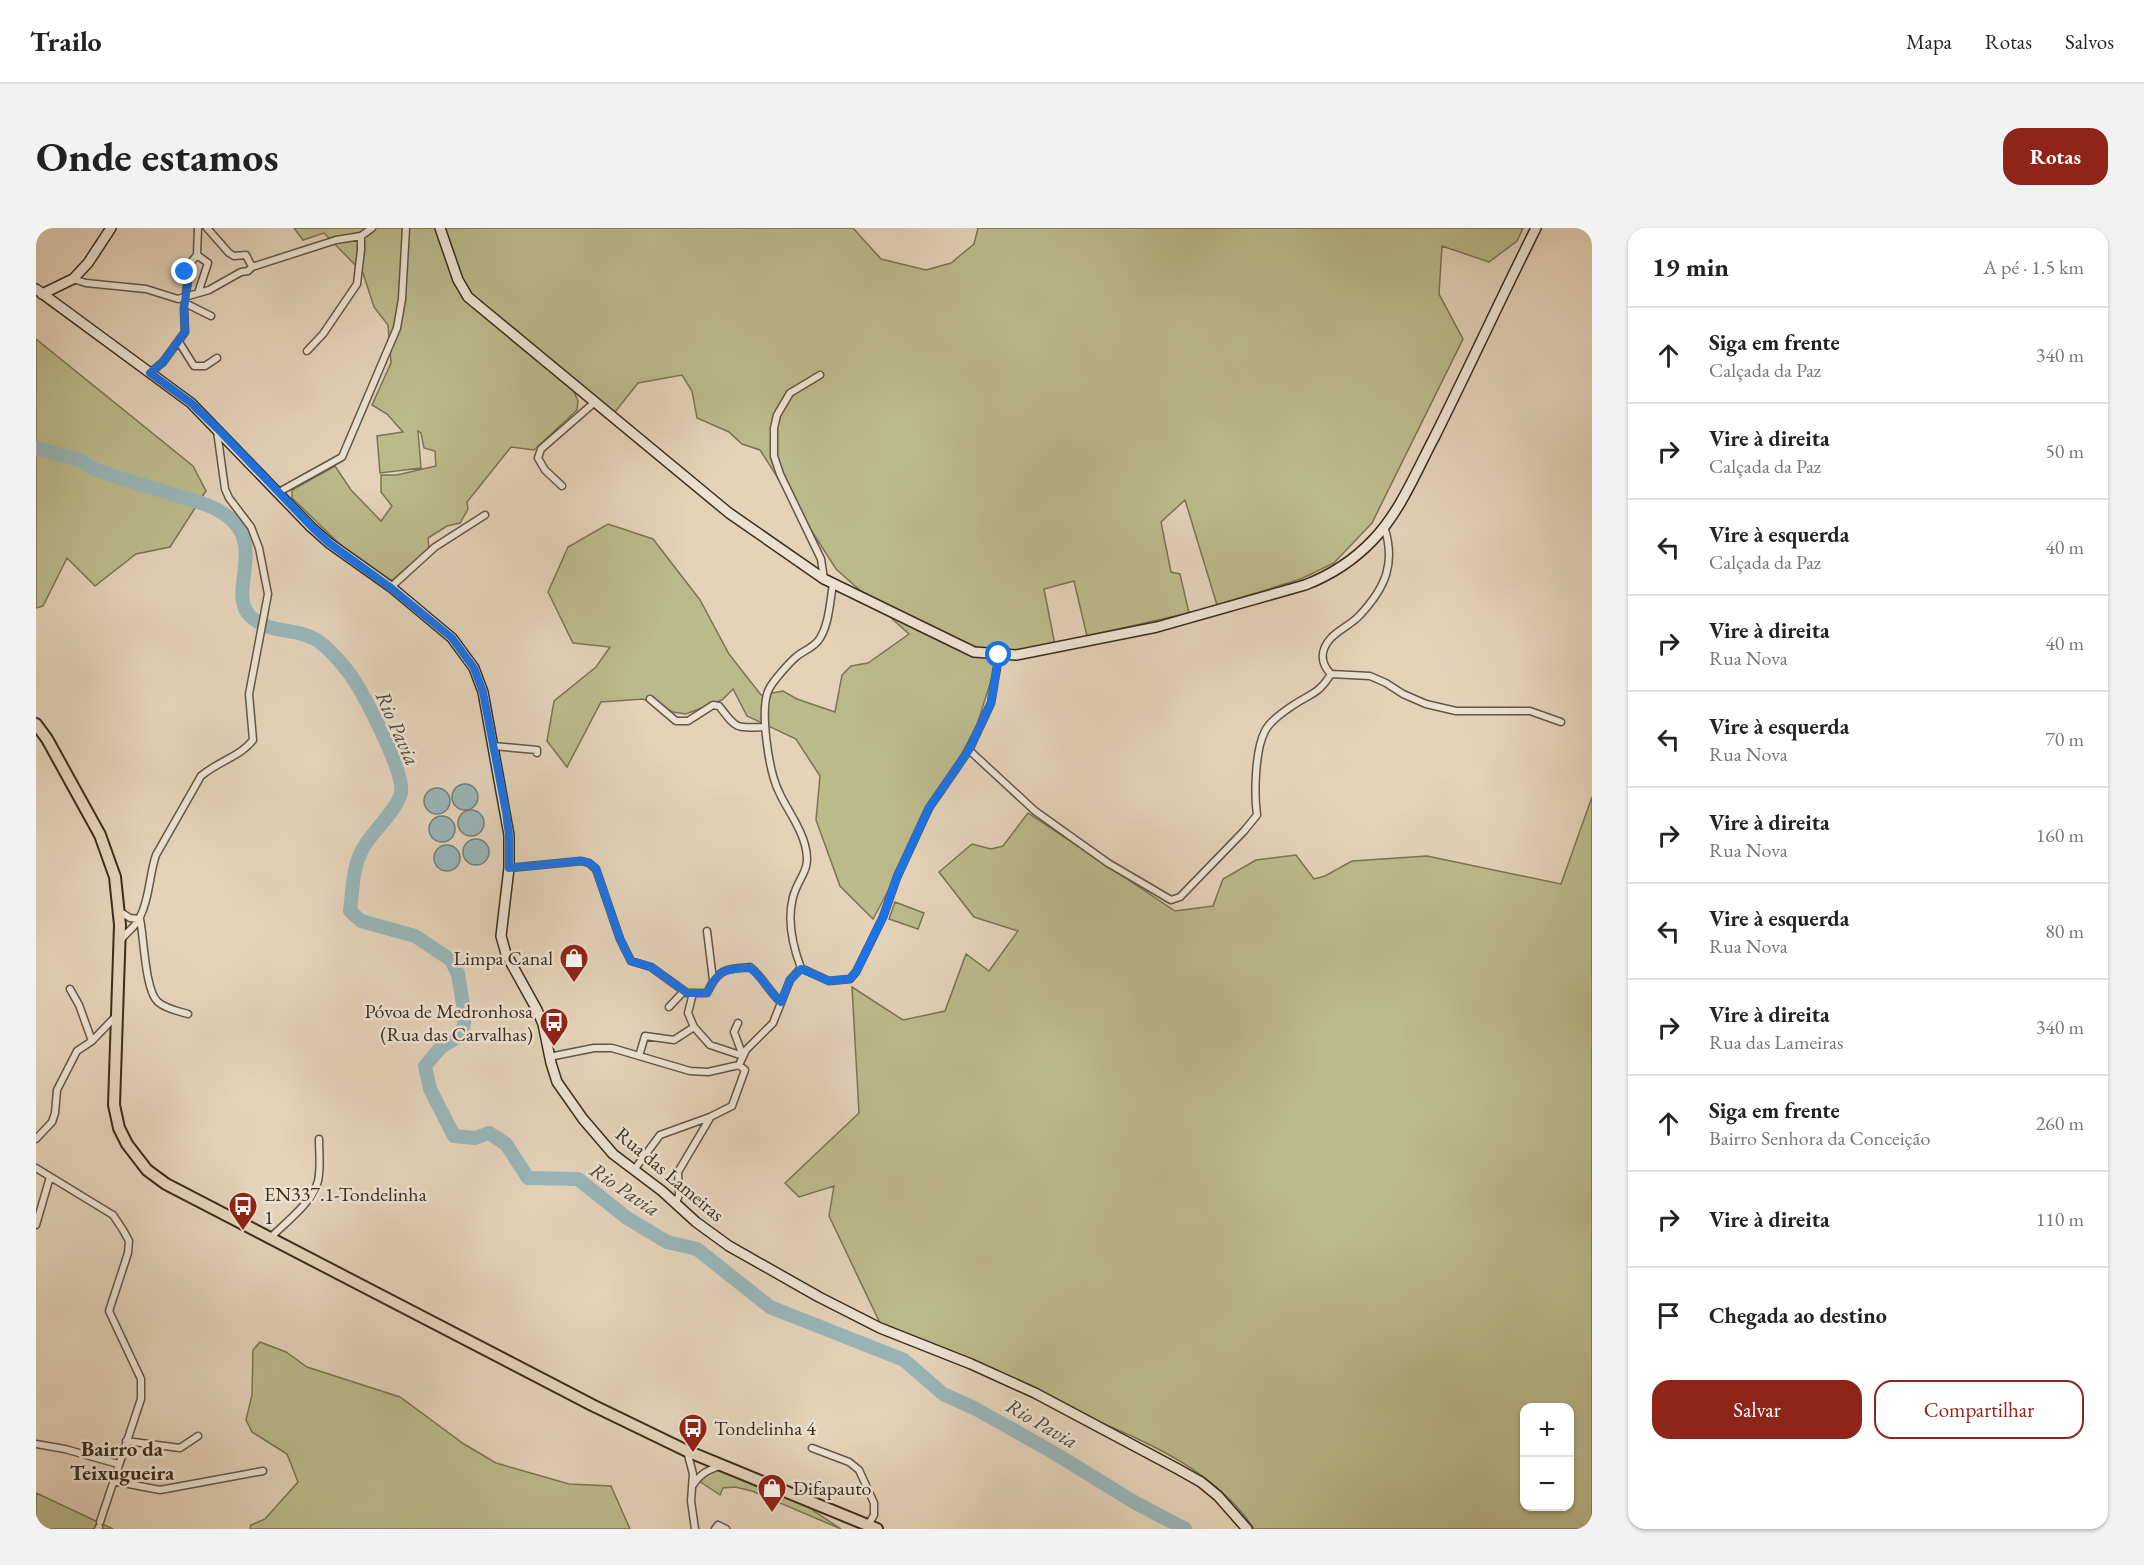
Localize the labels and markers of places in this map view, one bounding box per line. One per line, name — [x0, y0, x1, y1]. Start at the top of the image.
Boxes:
shop icon: Limpa Canal — [558, 942, 590, 984]
place label: Limpa Canal — [453, 945, 553, 971]
place label: Póvoa de Medronhosa (Rua das Carvalhas) — [365, 998, 533, 1047]
bus stop icon: Póvoa de Medronhosa (Rua das Carvalhas) — [538, 1006, 570, 1048]
place label: EN337.1-Tondelinha 1 — [264, 1181, 427, 1230]
bus stop icon: EN337.1-Tondelinha 1 — [227, 1190, 259, 1232]
bus stop icon: Tondelinha 4 — [677, 1412, 709, 1454]
place label: Tondelinha 4 — [714, 1415, 816, 1441]
shop icon: Difapauto — [756, 1472, 788, 1514]
place label: Difapauto — [793, 1475, 872, 1501]

